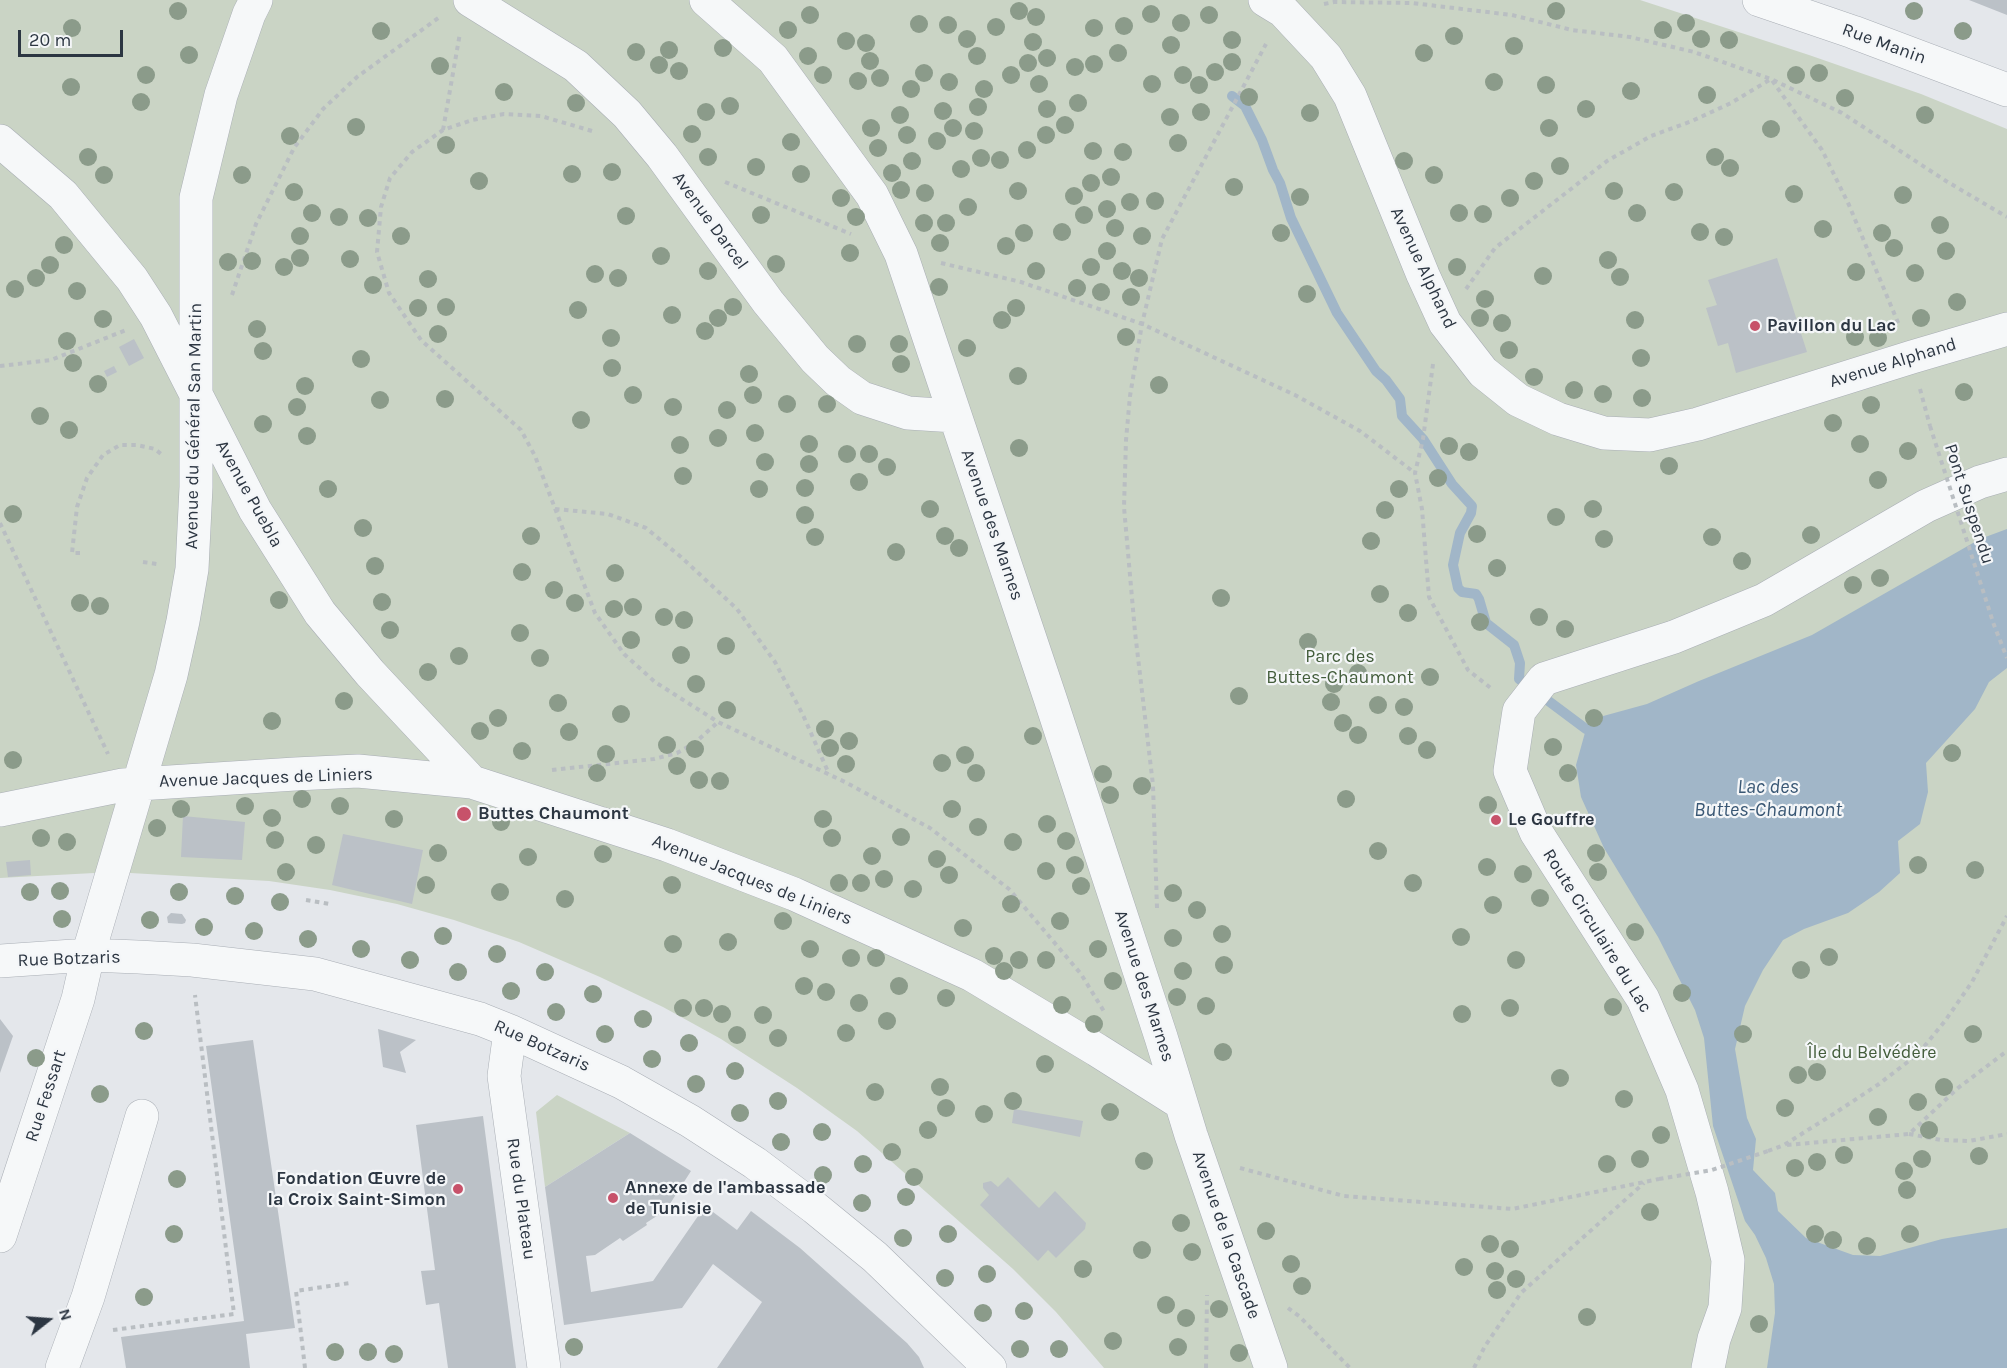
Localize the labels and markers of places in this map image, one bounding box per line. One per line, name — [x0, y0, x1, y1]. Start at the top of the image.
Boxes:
place label: Pavillon du Lac — [1767, 315, 1896, 337]
marker: Pavillon du Lac — [1748, 319, 1762, 333]
place label: Buttes Chaumont — [478, 803, 629, 825]
marker: Buttes Chaumont — [455, 805, 473, 823]
place label: Le Gouffre — [1508, 809, 1594, 831]
marker: Le Gouffre — [1489, 813, 1503, 827]
place label: Fondation Œuvre de la Croix Saint-Simon — [268, 1168, 446, 1210]
place label: Annexe de l'ambassade de Tunisie — [625, 1177, 825, 1220]
marker: Fondation Œuvre de la Croix Saint-Simon — [451, 1182, 465, 1196]
marker: Annexe de l'ambassade de Tunisie — [606, 1191, 620, 1205]

